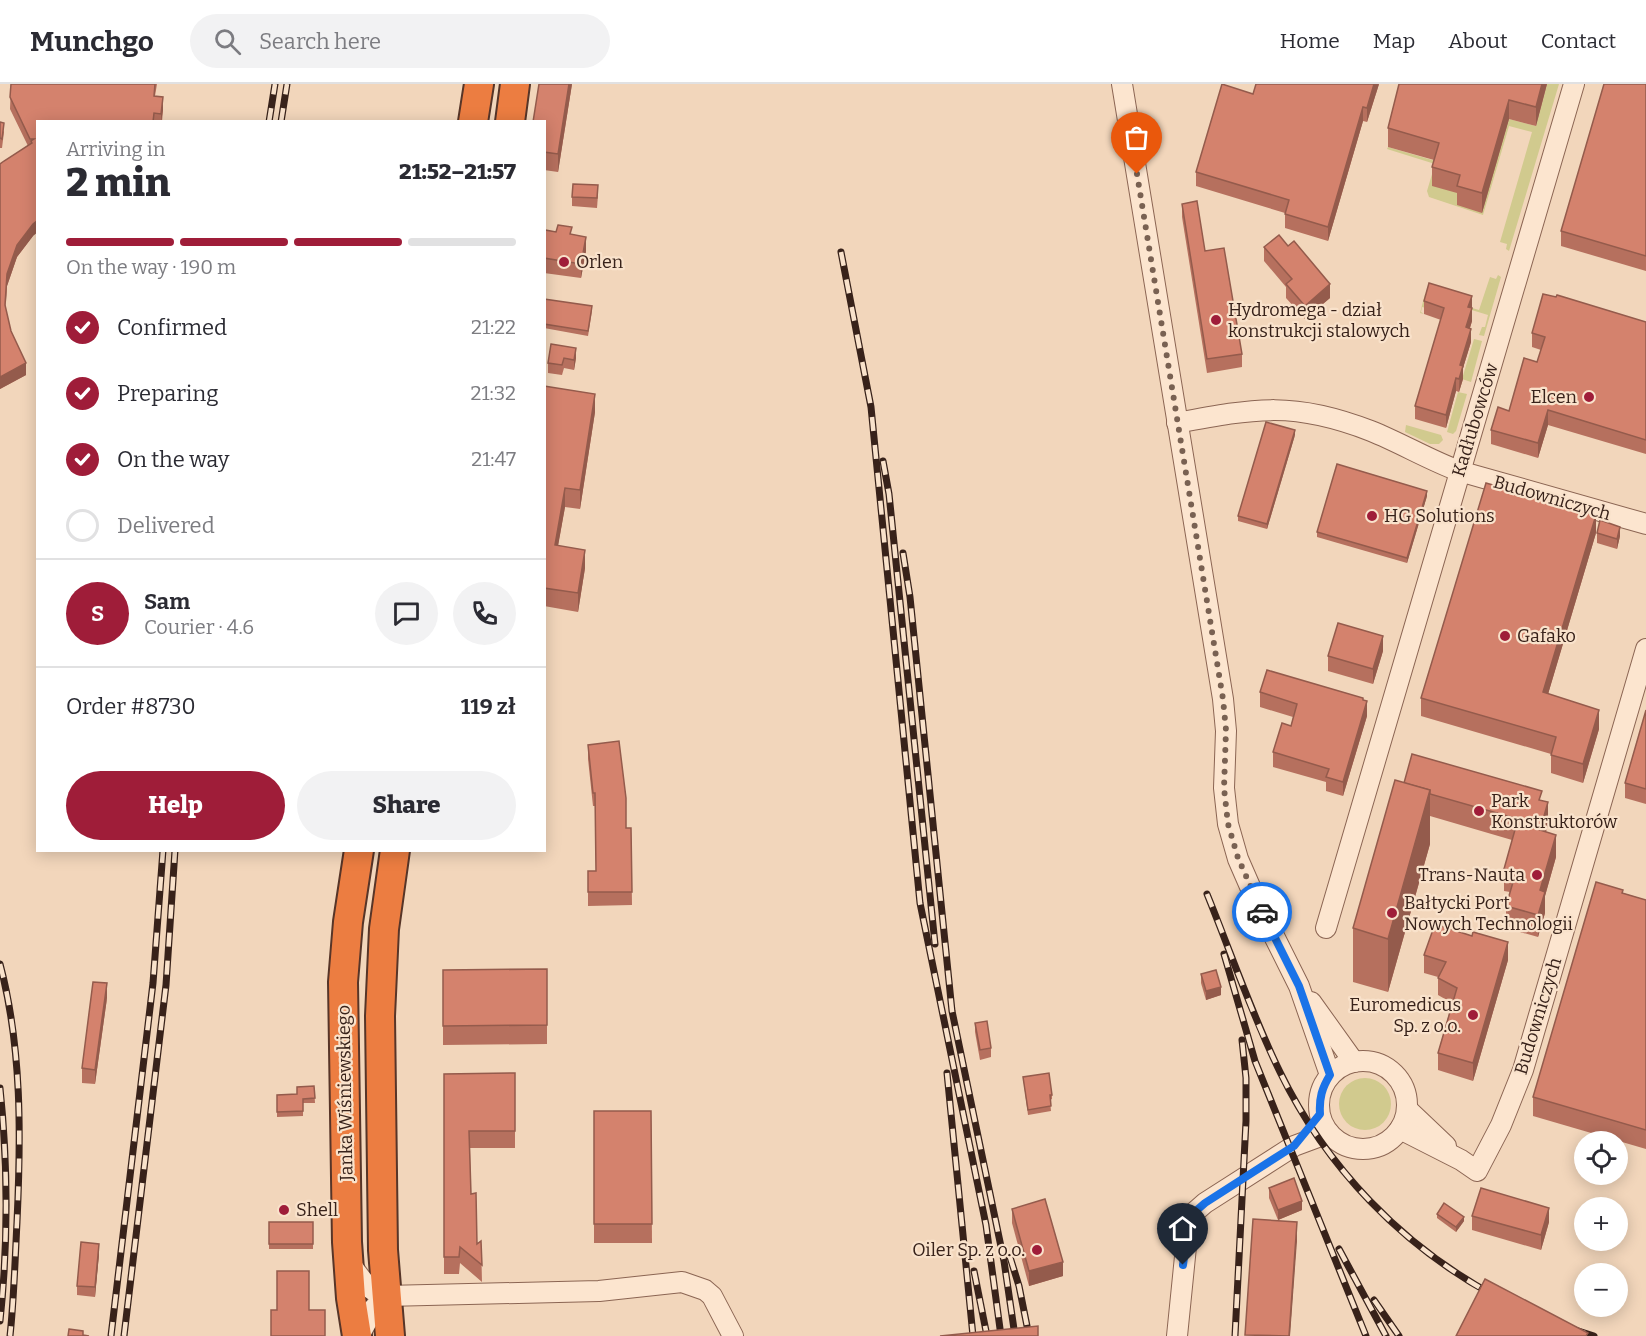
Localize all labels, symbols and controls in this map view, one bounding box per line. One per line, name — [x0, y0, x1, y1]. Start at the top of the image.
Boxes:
search box — [190, 14, 610, 68]
text: Munchgo — [30, 25, 154, 58]
icon: search — [211, 25, 244, 58]
text: Search here — [259, 28, 381, 55]
text: Home — [1280, 28, 1340, 54]
text: Map — [1373, 28, 1415, 54]
text: About — [1448, 28, 1508, 54]
text: Contact — [1541, 28, 1616, 54]
pin — [1111, 112, 1162, 174]
icon: bag — [1120, 121, 1153, 154]
text: Arriving in — [66, 137, 165, 161]
text: 21:52–21:57 — [399, 158, 516, 185]
text: 2 min — [66, 160, 170, 206]
place label: Orlen — [576, 251, 624, 273]
text: On the way · 190 m — [66, 255, 236, 279]
marker: Orlen — [557, 255, 571, 269]
place label: Hydromega - dział konstrukcji stalowych — [1228, 299, 1410, 342]
icon: check — [66, 311, 99, 344]
marker: Hydromega - dział konstrukcji stalowych — [1209, 313, 1223, 327]
text: Confirmed — [117, 314, 227, 341]
text: 21:22 — [471, 315, 516, 339]
street label: Kadłubowców — [1447, 360, 1503, 479]
icon: check — [66, 377, 99, 410]
text: Preparing — [117, 380, 219, 407]
text: 21:32 — [471, 381, 516, 405]
place label: Elcen — [1530, 386, 1578, 408]
marker: Elcen — [1582, 390, 1596, 404]
icon: check — [66, 443, 99, 476]
text: On the way — [117, 446, 229, 473]
text: 21:47 — [471, 447, 516, 471]
street label: Budowniczych — [1491, 471, 1613, 525]
place label: HG Solutions — [1384, 505, 1495, 527]
marker: HG Solutions — [1365, 509, 1379, 523]
text: Delivered — [117, 512, 215, 539]
button: chat — [375, 582, 438, 645]
button: phone — [453, 582, 516, 645]
text: Sam — [144, 588, 190, 615]
text: S — [91, 600, 104, 627]
text: Courier · 4.6 — [144, 615, 254, 639]
place label: Gafako — [1517, 625, 1576, 647]
marker: Gafako — [1498, 629, 1512, 643]
text: Order #8730 — [66, 693, 196, 720]
text: 119 zł — [461, 693, 516, 720]
button: Help — [66, 771, 285, 840]
button: Share — [297, 771, 516, 840]
place label: Park Konstruktorów — [1491, 790, 1618, 833]
marker: Park Konstruktorów — [1472, 804, 1486, 818]
place label: Trans-Nauta — [1418, 864, 1525, 886]
marker: Trans-Nauta — [1530, 868, 1544, 882]
courier — [1232, 882, 1292, 942]
place label: Bałtycki Port Nowych Technologii — [1404, 892, 1573, 935]
icon: car — [1246, 896, 1279, 929]
marker: Bałtycki Port Nowych Technologii — [1385, 906, 1399, 920]
street label: Budowniczych — [1510, 955, 1566, 1077]
place label: Euromedicus Sp. z o.o. — [1349, 994, 1461, 1037]
street label: Janka Wiśniewskiego — [332, 1005, 358, 1182]
marker: Euromedicus Sp. z o.o. — [1466, 1008, 1480, 1022]
map controls — [1574, 1131, 1628, 1317]
button: locate — [1574, 1131, 1628, 1185]
button: + — [1574, 1197, 1628, 1251]
place label: Shell — [296, 1199, 338, 1221]
marker: Shell — [277, 1203, 291, 1217]
pin — [1157, 1203, 1208, 1265]
icon: home — [1166, 1212, 1199, 1245]
place label: Oiler Sp. z o.o. — [912, 1239, 1025, 1261]
marker: Oiler Sp. z o.o. — [1030, 1243, 1044, 1257]
button: − — [1574, 1263, 1628, 1317]

